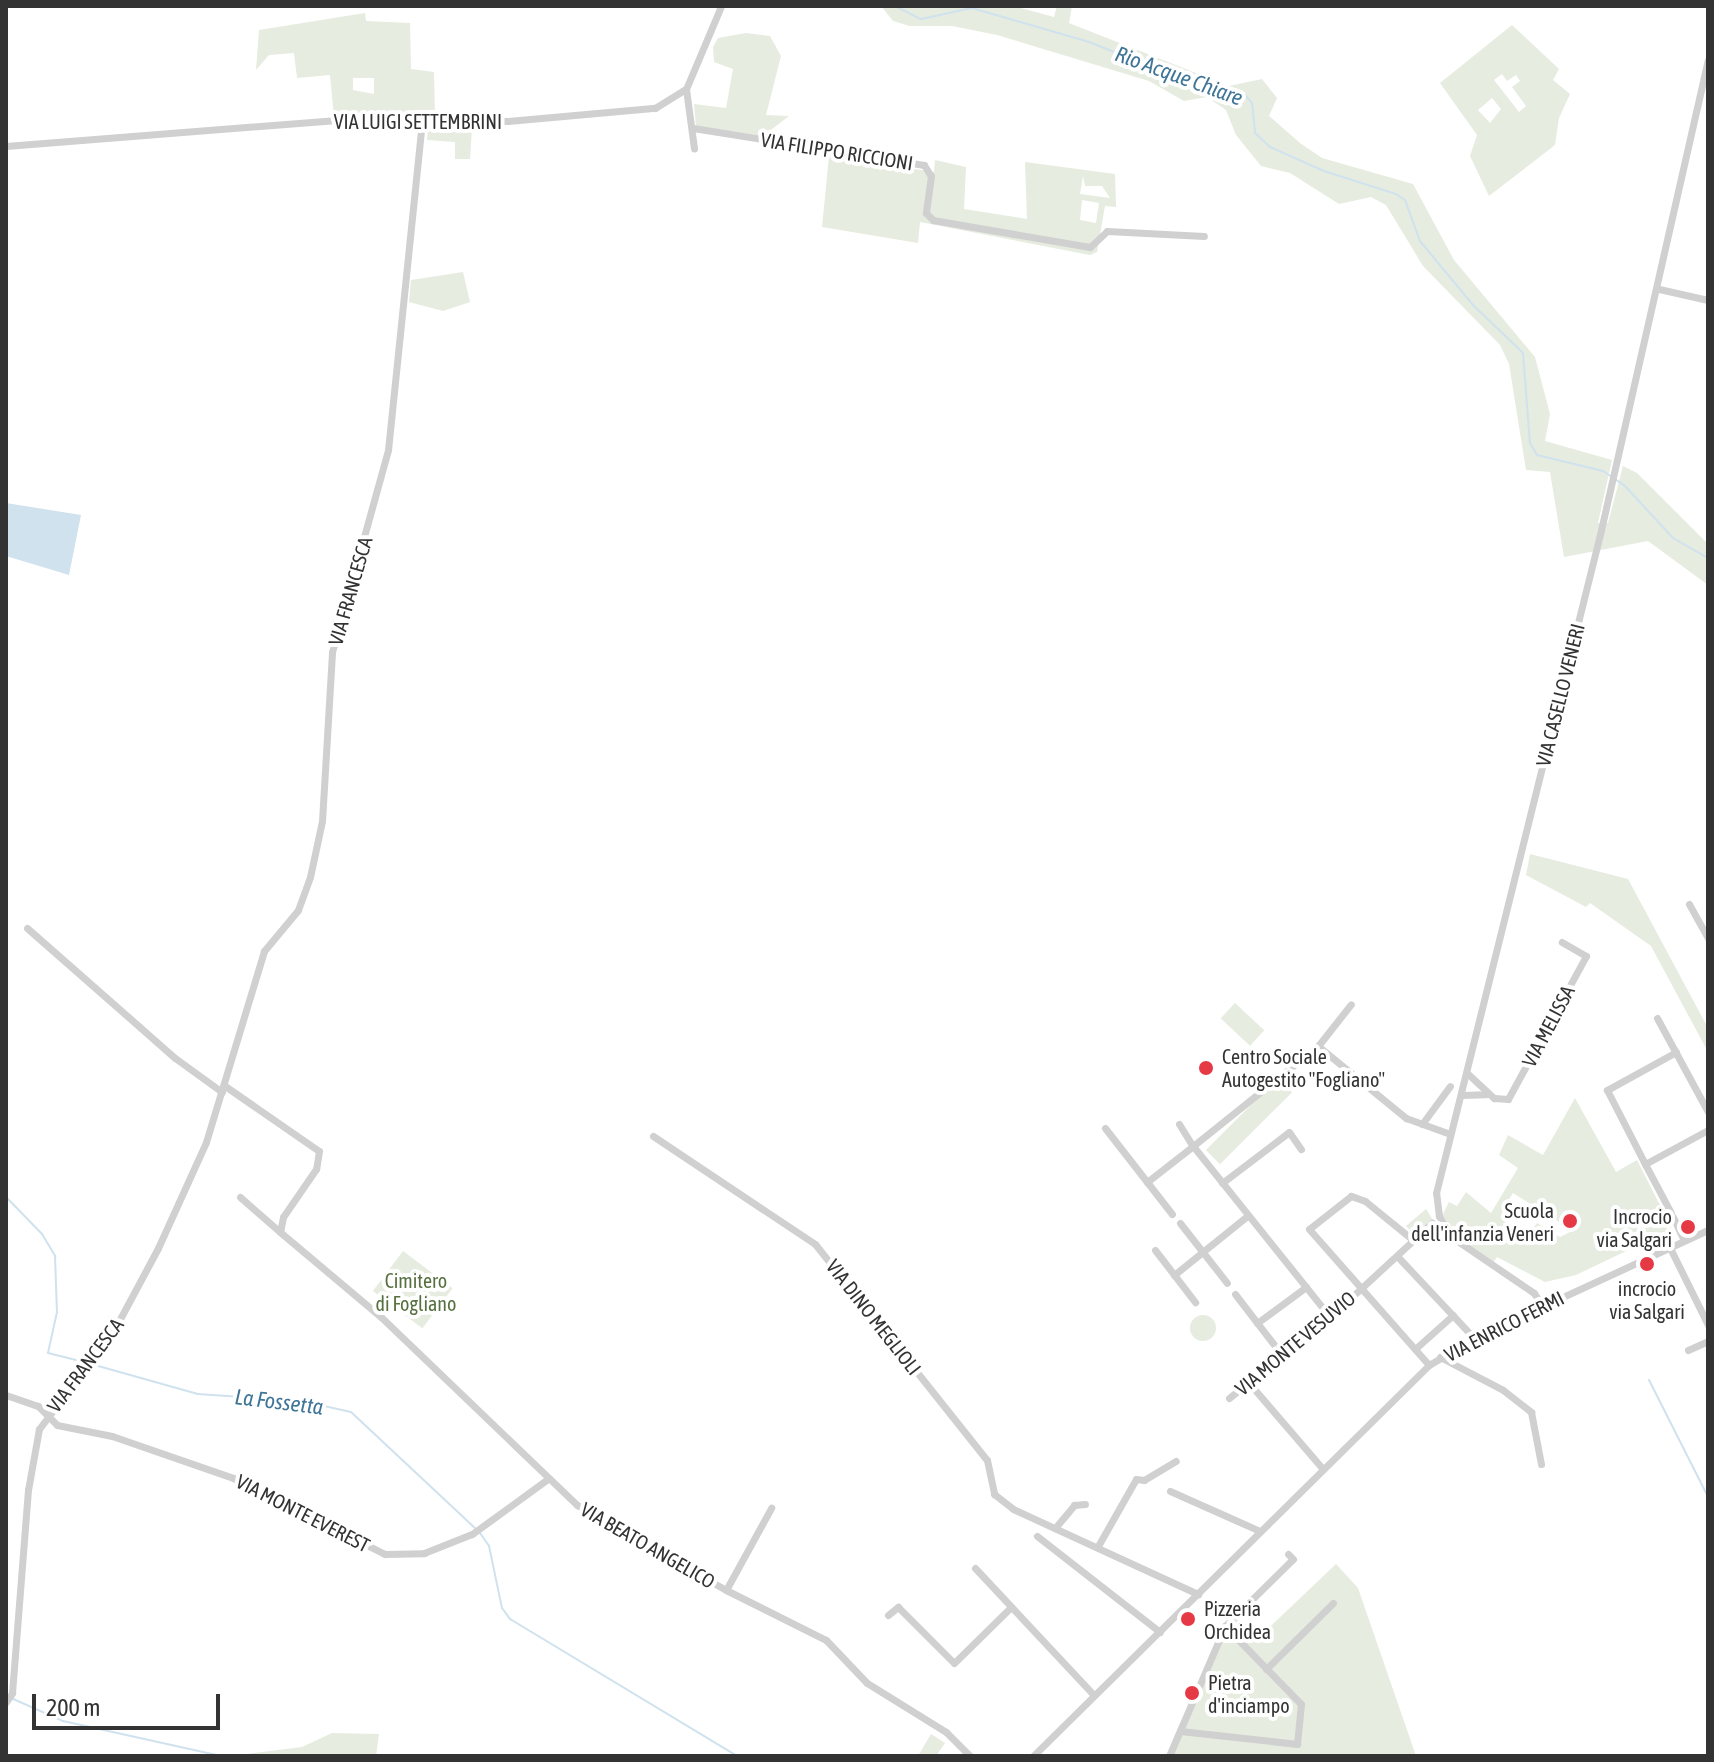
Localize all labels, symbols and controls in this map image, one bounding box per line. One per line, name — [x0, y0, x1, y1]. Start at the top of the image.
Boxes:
water label: Rio Acque Chiare — [1111, 41, 1247, 111]
street label: VIA LUIGI SETTEMBRINI — [334, 109, 502, 133]
street label: VIA FILIPPO RICCIONI — [759, 127, 915, 175]
street label: VIA FRANCESCA — [323, 534, 377, 648]
street label: VIA CASELLO VENERI — [1531, 621, 1589, 769]
street label: VIA MELISSA — [1517, 981, 1579, 1071]
place label: Centro Sociale Autogestito "Fogliano" — [1222, 1044, 1385, 1091]
marker: Centro Sociale Autogestito "Fogliano" — [1197, 1059, 1215, 1077]
place label: Scuola dell'infanzia Veneri — [1411, 1198, 1554, 1245]
place label: Incrocio via Salgari — [1596, 1204, 1672, 1251]
marker: Scuola dell'infanzia Veneri — [1561, 1212, 1579, 1230]
marker: Incrocio via Salgari — [1679, 1218, 1697, 1236]
street label: VIA DINO MEGLIOLI — [821, 1255, 927, 1379]
marker: incrocio via Salgari — [1638, 1255, 1656, 1273]
park label: Cimitero di Fogliano — [376, 1269, 456, 1316]
place label: incrocio via Salgari — [1609, 1276, 1685, 1323]
street label: VIA MONTE VESUVIO — [1230, 1286, 1360, 1400]
street label: VIA ENRICO FERMI — [1440, 1286, 1568, 1366]
street label: VIA FRANCESCA — [42, 1313, 128, 1417]
water label: La Fossetta — [233, 1383, 325, 1421]
street label: VIA MONTE EVEREST — [232, 1469, 374, 1557]
street label: VIA BEATO ANGELICO — [577, 1497, 719, 1593]
place label: Pizzeria Orchidea — [1204, 1596, 1271, 1643]
marker: Pizzeria Orchidea — [1179, 1610, 1197, 1628]
place label: Pietra d'inciampo — [1208, 1670, 1290, 1717]
scale bar — [36, 1678, 224, 1728]
marker: Pietra d'inciampo — [1183, 1684, 1201, 1702]
text: 200 m — [46, 1694, 100, 1721]

